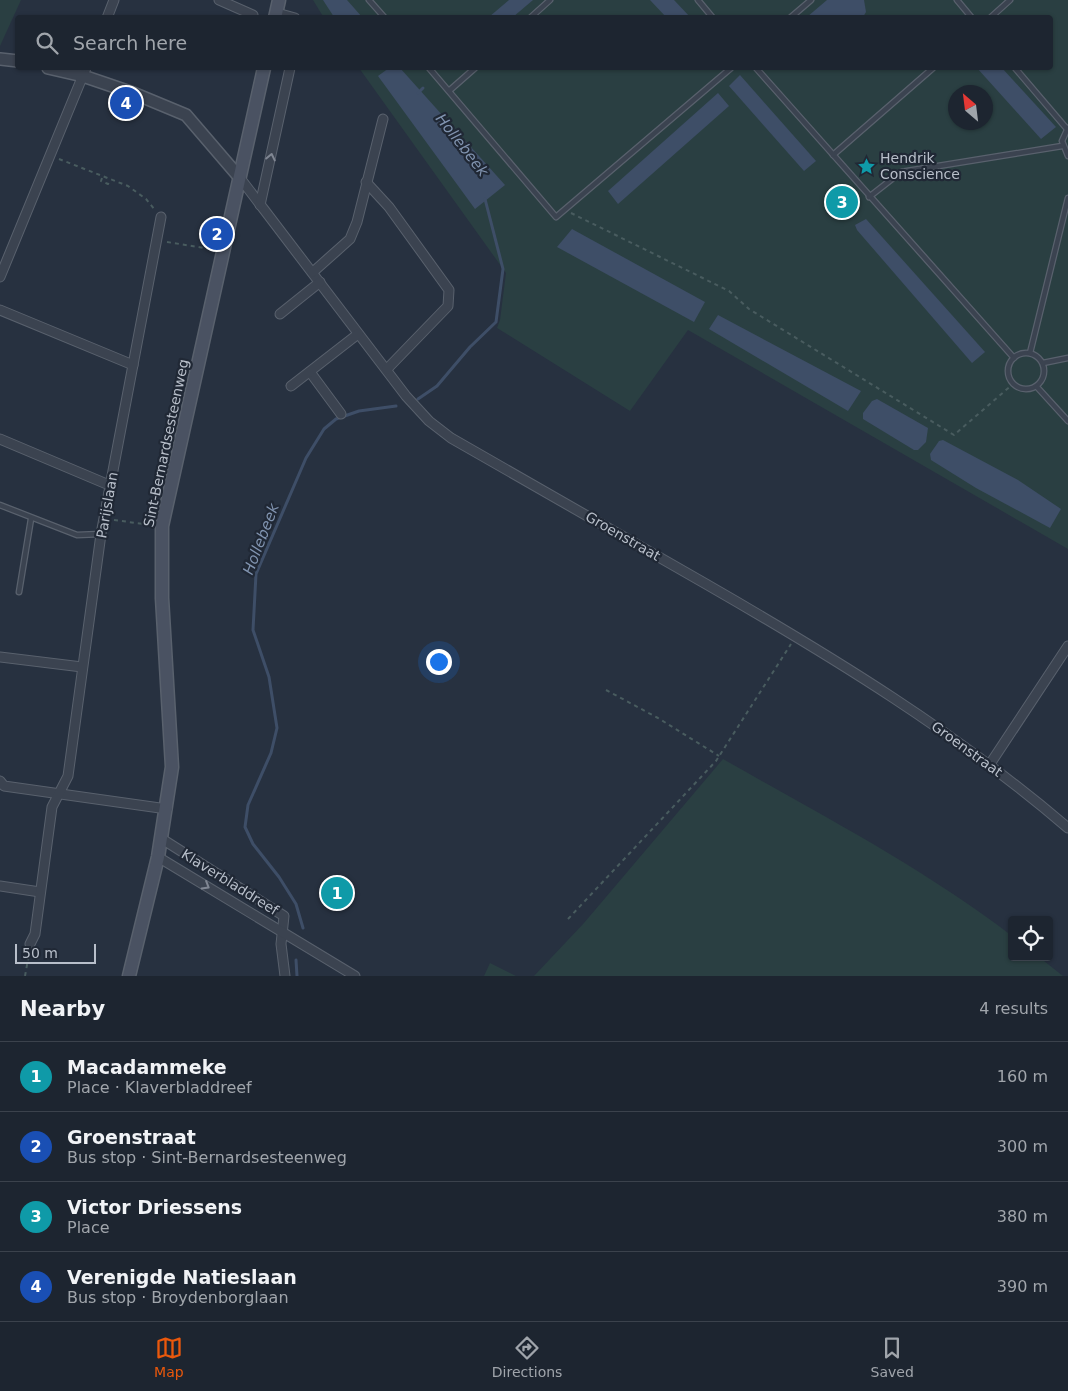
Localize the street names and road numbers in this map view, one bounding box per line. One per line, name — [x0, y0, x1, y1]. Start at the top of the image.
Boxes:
street label: Sint-Bernardsesteenweg — [140, 358, 192, 528]
street label: Parijslaan — [93, 471, 121, 539]
street label: Groenstraat — [583, 508, 664, 564]
street label: Groenstraat — [929, 718, 1006, 780]
street label: Klaverbladdreef — [179, 846, 282, 919]

